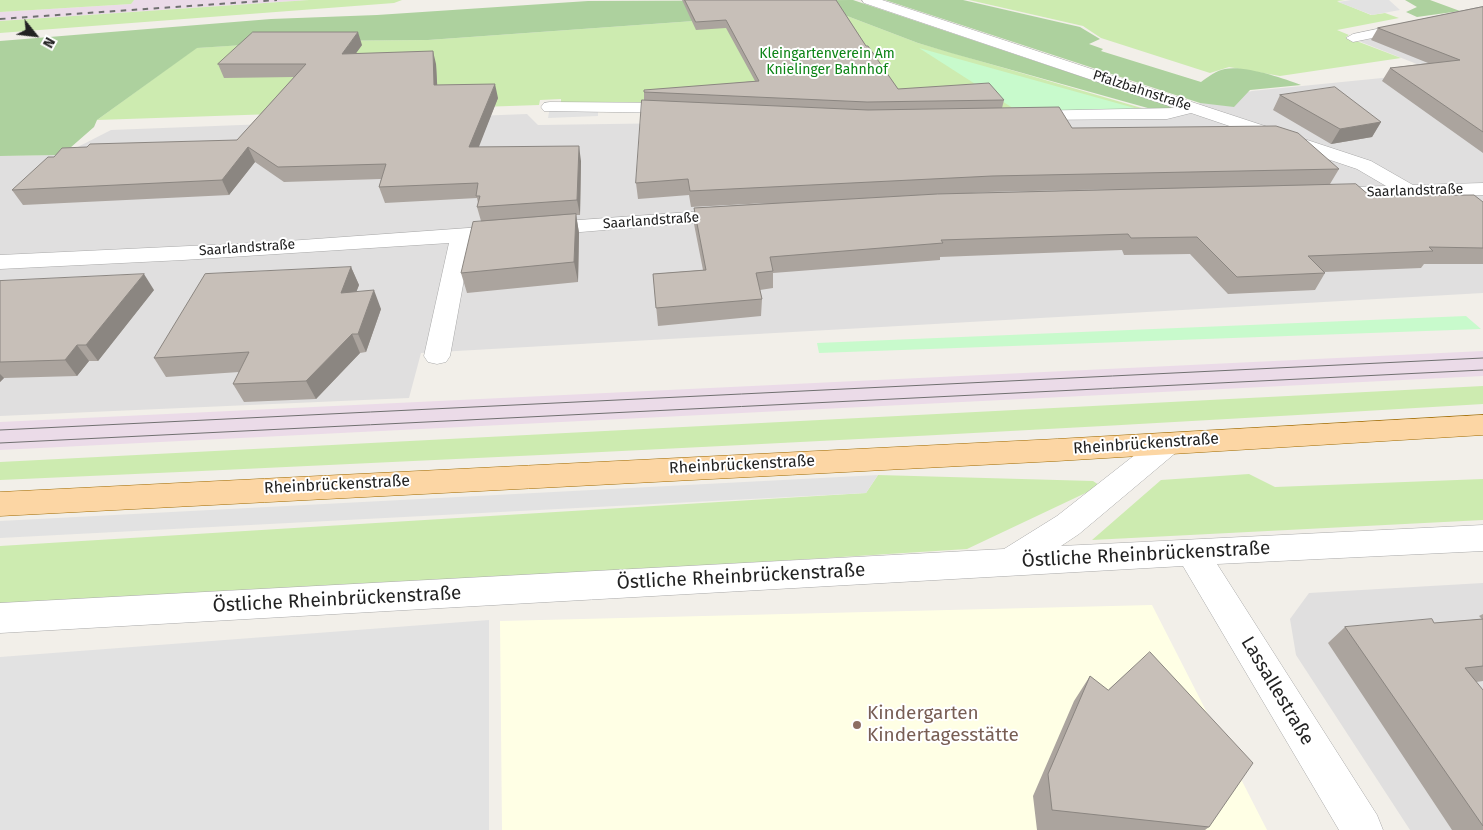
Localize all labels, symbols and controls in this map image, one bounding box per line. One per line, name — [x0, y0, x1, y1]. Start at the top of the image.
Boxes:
north arrow — [10, 10, 60, 60]
text: N — [39, 34, 58, 51]
park label: Kleingartenverein Am Knielinger Bahnhof — [759, 46, 895, 78]
street label: Pfalzbahnstraße — [1091, 67, 1193, 115]
street label: Saarlandstraße — [1366, 181, 1464, 201]
street label: Saarlandstraße — [602, 209, 700, 233]
street label: Saarlandstraße — [198, 236, 296, 260]
street label: Rheinbrückenstraße — [1072, 429, 1220, 459]
street label: Rheinbrückenstraße — [668, 452, 816, 478]
street label: Rheinbrückenstraße — [263, 472, 411, 498]
street label: Östliche Rheinbrückenstraße — [1021, 537, 1271, 573]
street label: Östliche Rheinbrückenstraße — [616, 559, 866, 595]
street label: Östliche Rheinbrückenstraße — [212, 582, 462, 618]
street label: Lassallestraße — [1236, 633, 1318, 749]
place label: Kindergarten Kindertagesstätte — [867, 703, 1019, 747]
marker: Kindergarten Kindertagesstätte — [851, 719, 863, 731]

